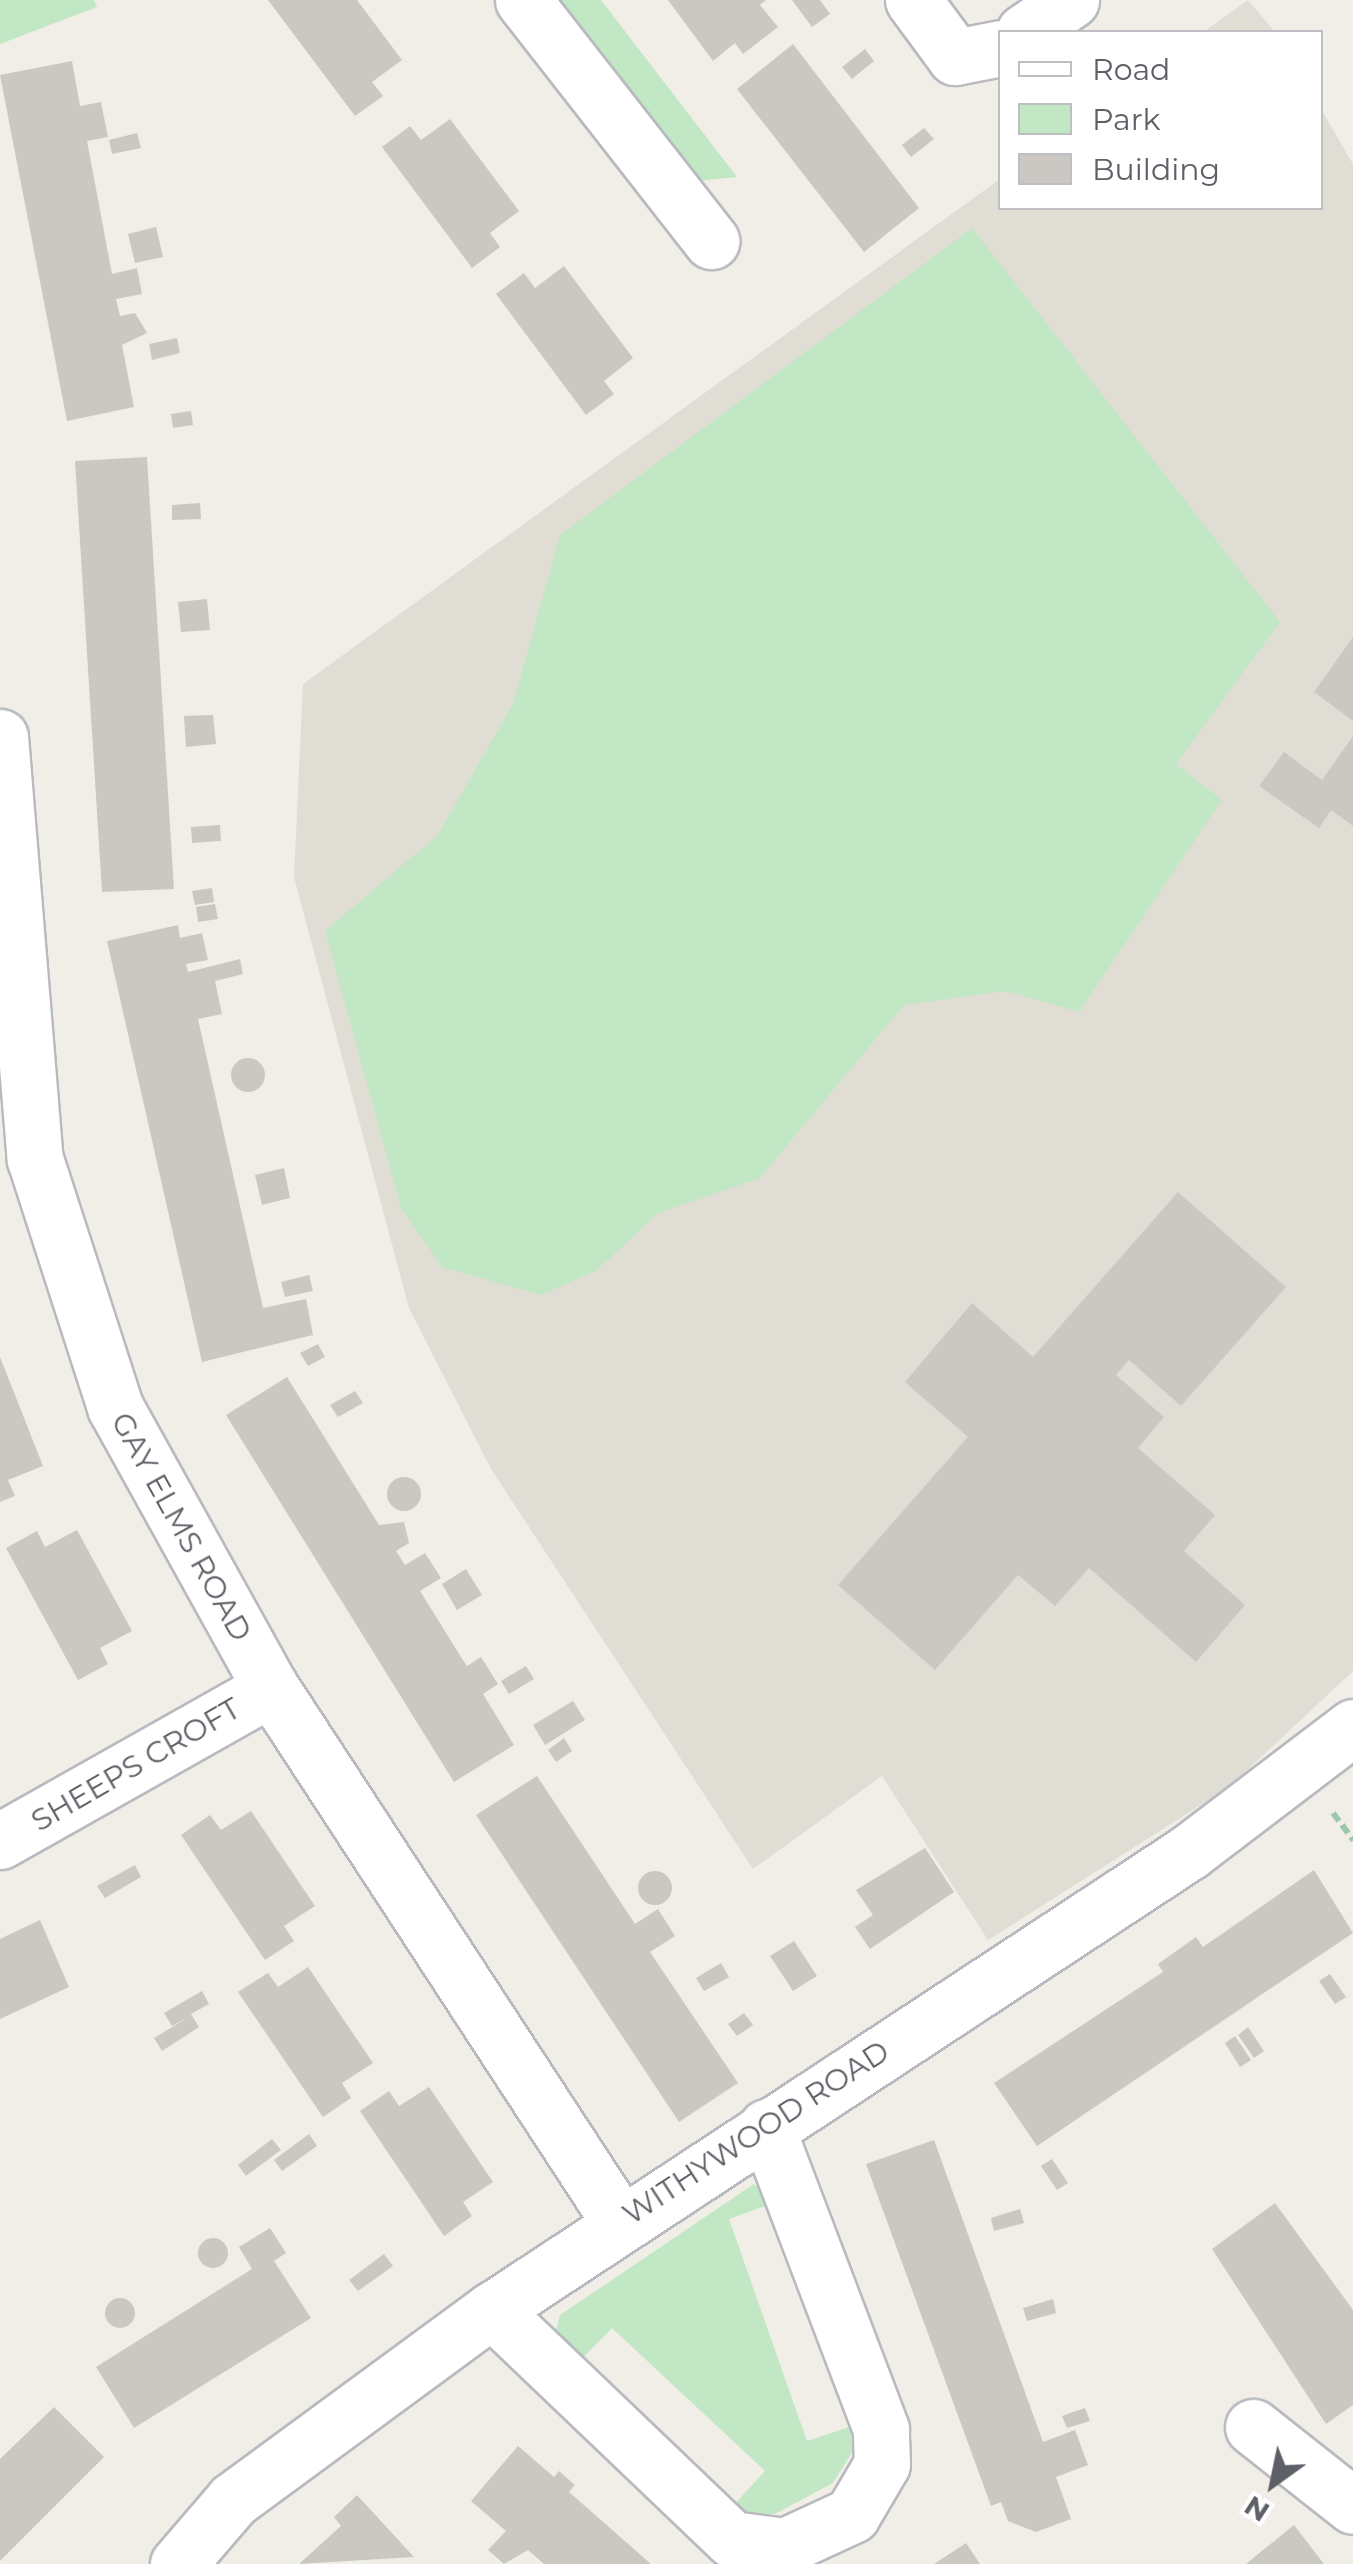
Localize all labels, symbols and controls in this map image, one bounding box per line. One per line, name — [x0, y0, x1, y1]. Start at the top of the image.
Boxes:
legend — [998, 30, 1323, 210]
text: Road — [1092, 51, 1170, 88]
text: Park — [1092, 101, 1161, 138]
text: Building — [1092, 151, 1220, 188]
street label: GAY ELMS ROAD — [103, 1406, 259, 1648]
street label: SHEEPS CROFT — [25, 1691, 247, 1839]
street label: WITHYWOOD ROAD — [616, 2033, 896, 2233]
north arrow — [1223, 2434, 1323, 2534]
text: N — [1238, 2489, 1275, 2530]

